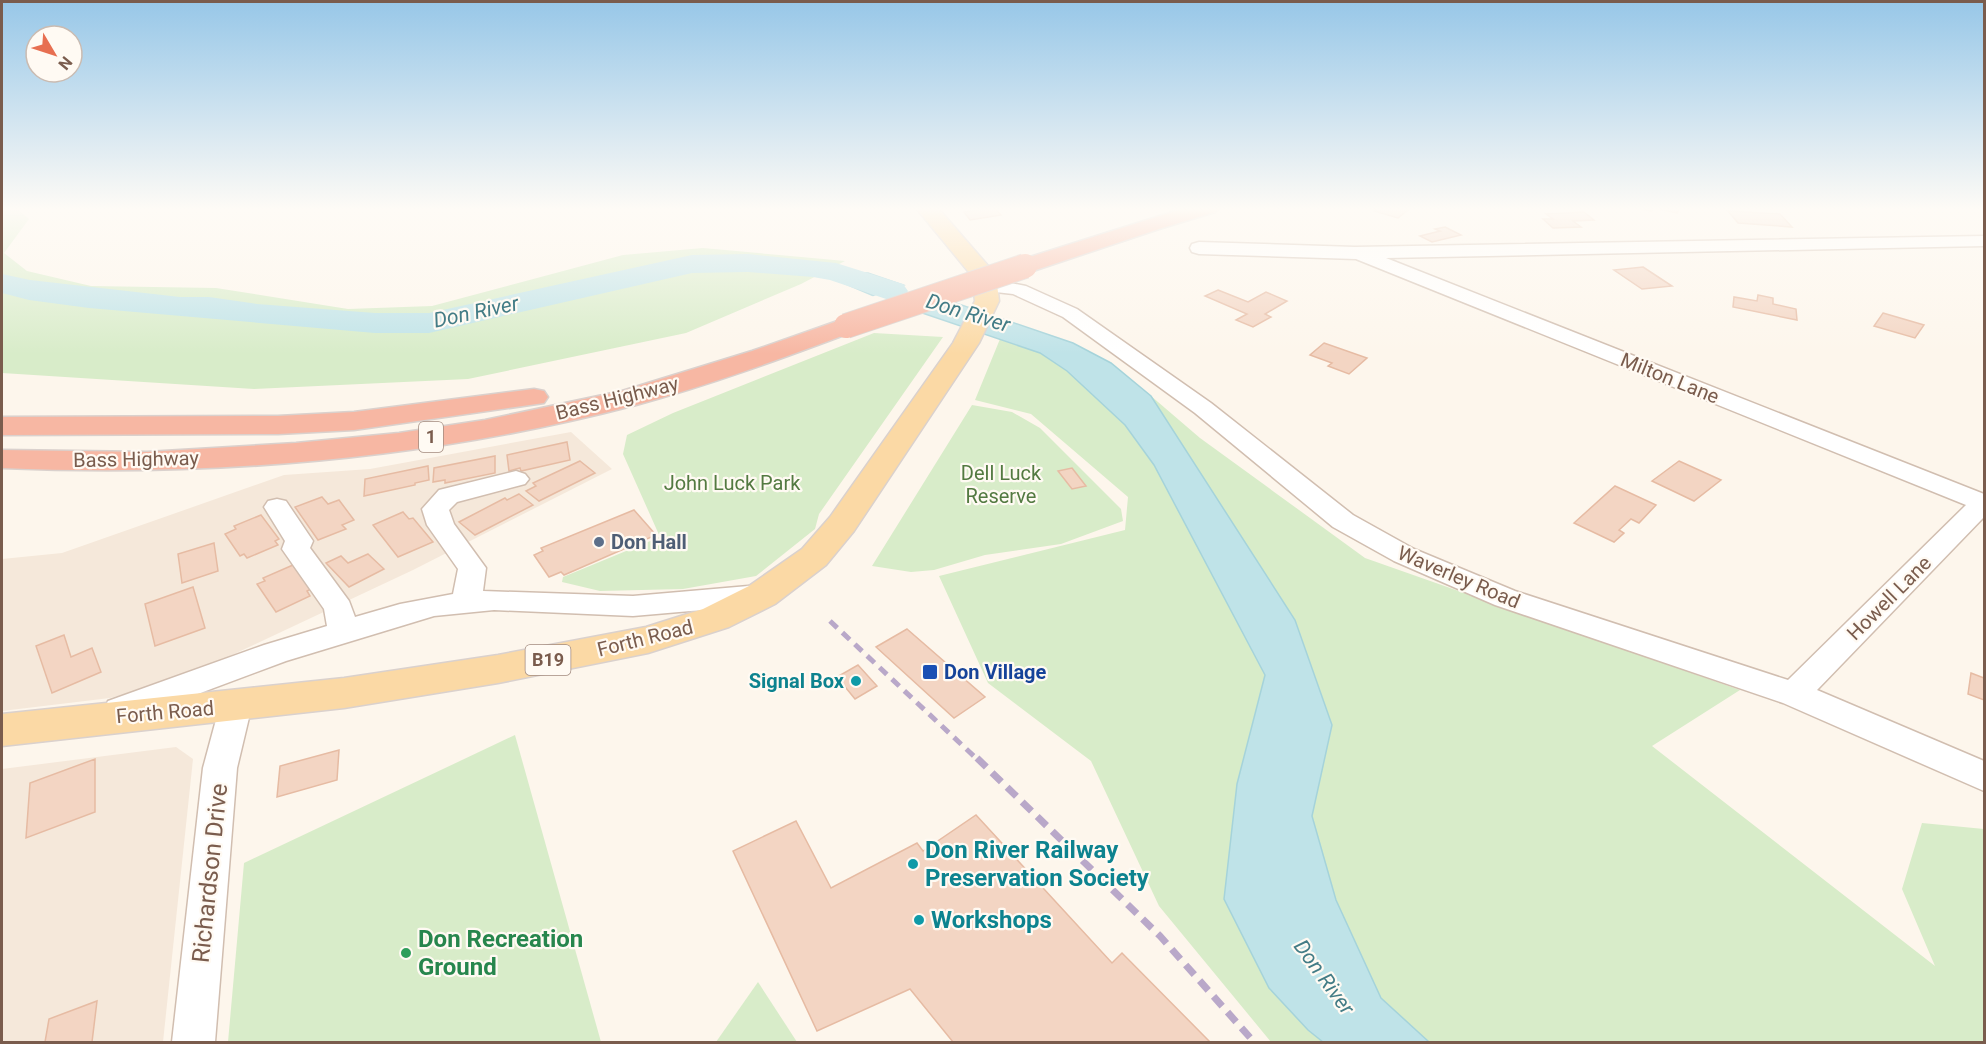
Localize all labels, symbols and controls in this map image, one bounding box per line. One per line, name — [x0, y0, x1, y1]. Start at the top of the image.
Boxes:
north arrow — [24, 24, 84, 84]
text: N — [54, 53, 76, 73]
water label: Don River — [923, 289, 1014, 337]
water label: Don River — [431, 291, 522, 333]
street label: Milton Lane — [1617, 347, 1723, 409]
street label: Bass Highway — [553, 371, 681, 425]
road number: 1 — [419, 422, 443, 452]
street label: Bass Highway — [73, 446, 200, 472]
park label: Dell Luck Reserve — [961, 461, 1042, 508]
park label: John Luck Park — [664, 471, 801, 495]
place label: Don Hall — [611, 530, 687, 554]
marker: Don Hall — [592, 535, 606, 549]
street label: Waverley Road — [1394, 540, 1524, 614]
street label: Howell Lane — [1842, 551, 1936, 645]
street label: Forth Road — [595, 615, 695, 661]
road number: B19 — [526, 645, 570, 675]
place label: Don Village — [944, 660, 1047, 684]
marker: Don Village — [921, 663, 939, 681]
place label: Signal Box — [749, 669, 845, 693]
marker: Signal Box — [849, 674, 863, 688]
street label: Forth Road — [115, 696, 215, 728]
street label: Richardson Drive — [187, 782, 233, 964]
place label: Don River Railway Preservation Society — [925, 836, 1150, 892]
marker: Don River Railway Preservation Society — [906, 857, 920, 871]
place label: Workshops — [931, 906, 1052, 934]
marker: Workshops — [912, 913, 926, 927]
place label: Don Recreation Ground — [418, 925, 583, 981]
water label: Don River — [1289, 935, 1360, 1020]
marker: Don Recreation Ground — [399, 946, 413, 960]

